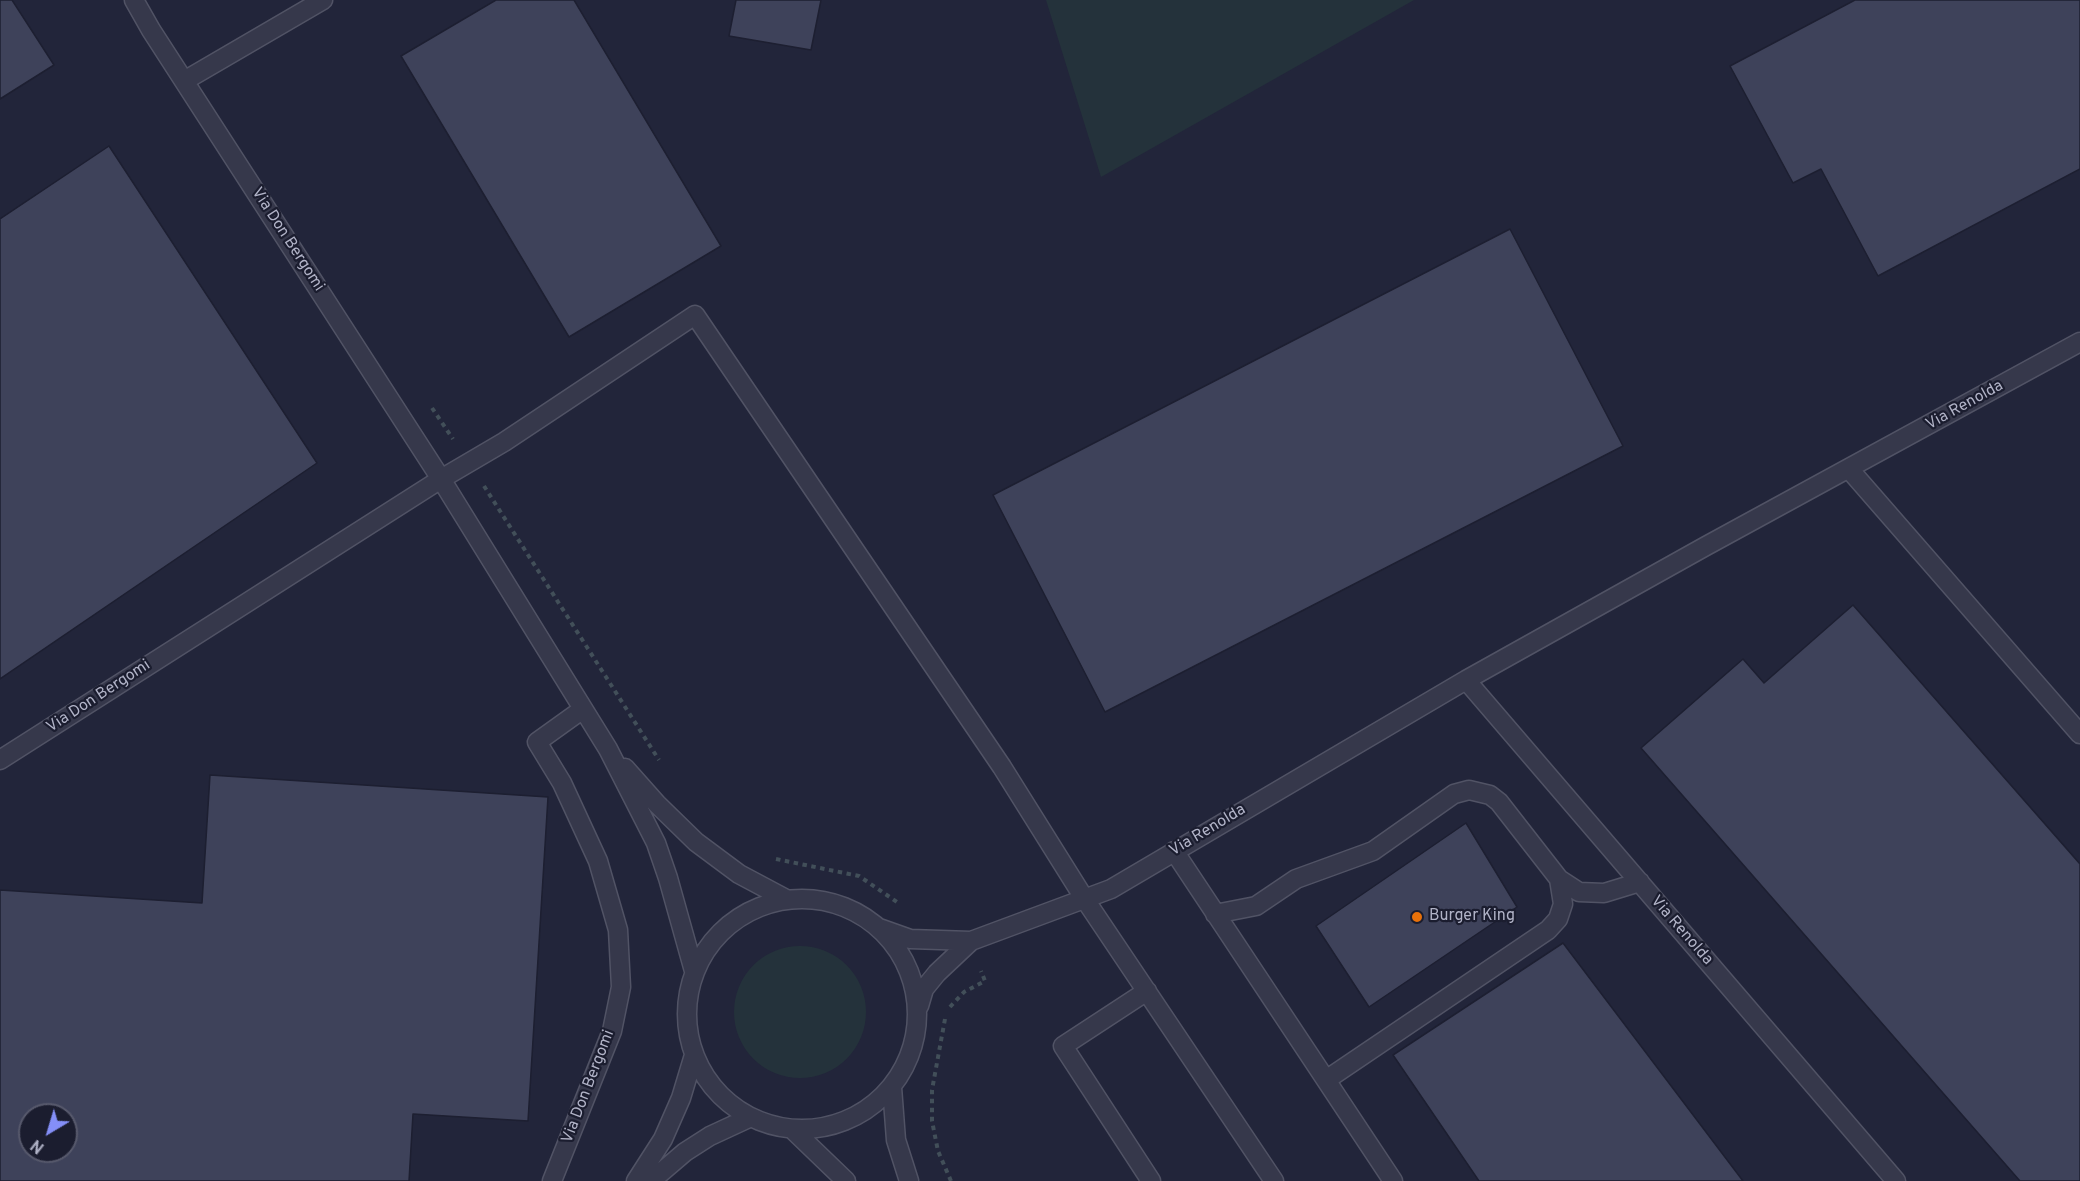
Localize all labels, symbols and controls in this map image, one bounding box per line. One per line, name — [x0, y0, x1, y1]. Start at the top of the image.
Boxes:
street label: Via Don Bergomi — [246, 185, 328, 295]
street label: Via Renolda — [1923, 377, 2007, 435]
street label: Via Don Bergomi — [44, 656, 154, 738]
street label: Via Renolda — [1166, 801, 1250, 861]
street label: Via Renolda — [1646, 892, 1716, 970]
place label: Burger King — [1429, 907, 1515, 927]
marker: Burger King — [1410, 910, 1424, 924]
street label: Via Don Bergomi — [559, 1028, 619, 1146]
north arrow — [18, 1103, 78, 1163]
text: N — [27, 1134, 49, 1157]

